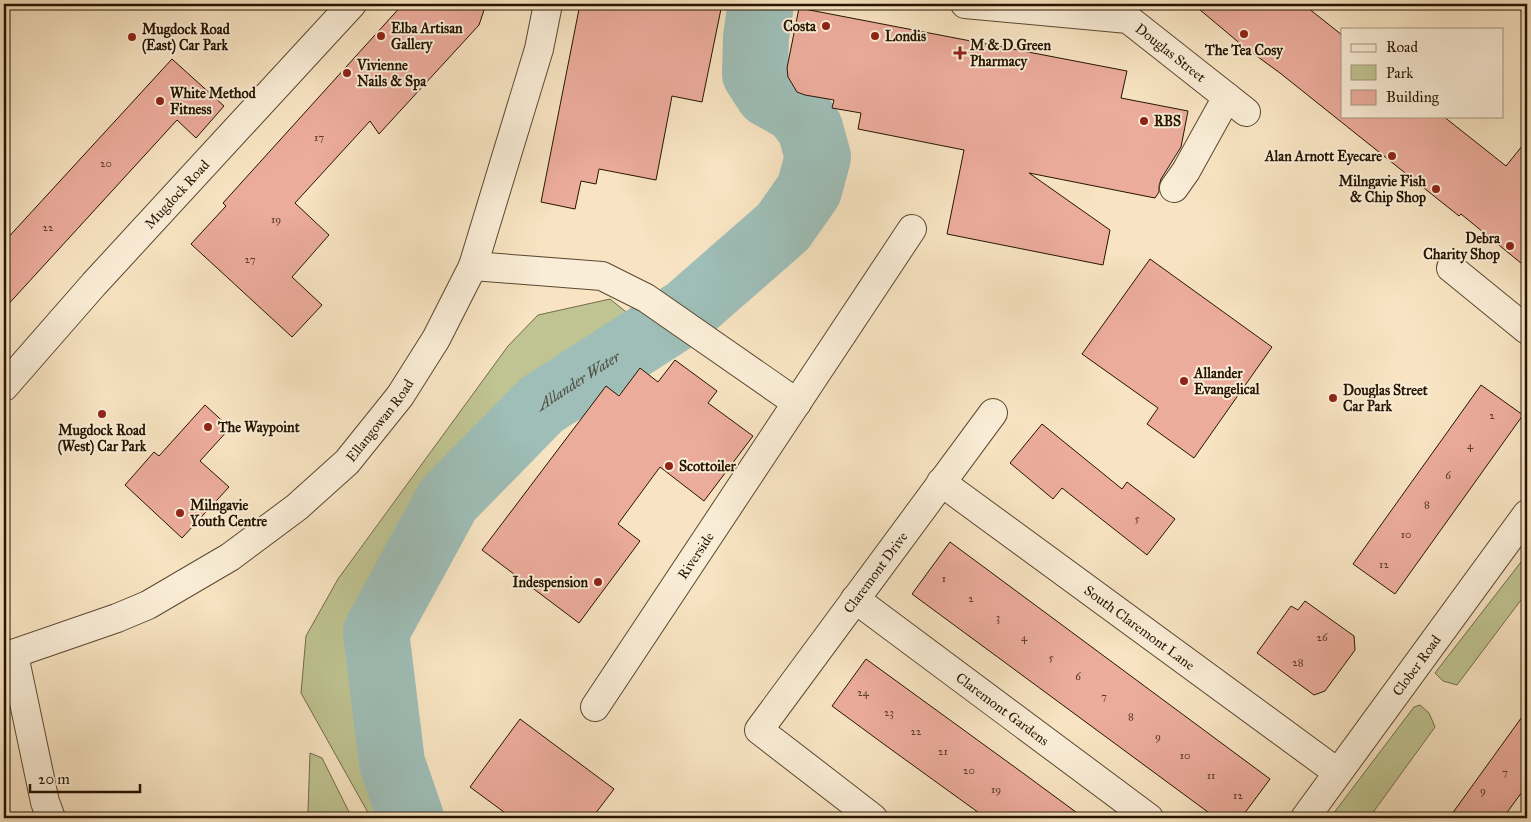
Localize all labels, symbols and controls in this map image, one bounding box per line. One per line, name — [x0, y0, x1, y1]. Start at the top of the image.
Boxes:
place label: Costa — [783, 18, 817, 35]
place label: Elba Artisan Gallery — [391, 20, 463, 54]
marker: Costa — [820, 20, 832, 32]
street label: Douglas Street — [1132, 20, 1209, 86]
place label: Mugdock Road (East) Car Park — [142, 21, 231, 55]
place label: Londis — [885, 28, 926, 45]
marker: The Tea Cosy — [1238, 28, 1250, 40]
legend — [1341, 28, 1504, 118]
marker: Elba Artisan Gallery — [375, 30, 387, 42]
marker: Londis — [869, 30, 881, 42]
marker: Mugdock Road (East) Car Park — [126, 31, 138, 43]
place label: M & D Green Pharmacy — [970, 37, 1051, 71]
text: Road — [1386, 38, 1418, 56]
place label: The Tea Cosy — [1204, 42, 1284, 60]
marker: M & D Green Pharmacy — [954, 47, 966, 59]
place label: Vivienne Nails & Spa — [356, 57, 427, 91]
text: Park — [1386, 64, 1413, 82]
marker: Vivienne Nails & Spa — [341, 67, 353, 79]
place label: White Method Fitness — [170, 85, 257, 118]
text: Building — [1386, 88, 1440, 106]
marker: White Method Fitness — [154, 95, 166, 107]
place label: RBS — [1154, 113, 1181, 130]
marker: RBS — [1138, 115, 1150, 127]
house number: 17 — [314, 131, 324, 144]
place label: Alan Arnott Eyecare — [1264, 148, 1382, 166]
marker: Alan Arnott Eyecare — [1386, 150, 1398, 162]
street label: Mugdock Road — [141, 156, 213, 233]
house number: 20 — [100, 157, 112, 170]
place label: Milngavie Fish & Chip Shop — [1339, 173, 1426, 207]
marker: Milngavie Fish & Chip Shop — [1430, 183, 1442, 195]
house number: 19 — [271, 213, 281, 226]
house number: 22 — [43, 221, 54, 234]
place label: Debra Charity Shop — [1423, 230, 1501, 264]
marker: Debra Charity Shop — [1504, 240, 1516, 252]
house number: 27 — [245, 253, 256, 266]
water label: Allander Water — [532, 347, 624, 415]
place label: Allander Evangelical — [1193, 365, 1261, 399]
marker: Allander Evangelical — [1178, 375, 1190, 387]
street label: Ellangowan Road — [343, 376, 417, 465]
place label: Douglas Street Car Park — [1343, 382, 1428, 415]
marker: Douglas Street Car Park — [1327, 392, 1339, 404]
marker: Mugdock Road (West) Car Park — [96, 408, 108, 420]
house number: 2 — [1489, 409, 1495, 422]
place label: The Waypoint — [217, 419, 300, 437]
marker: The Waypoint — [202, 421, 214, 433]
place label: Mugdock Road (West) Car Park — [58, 422, 147, 456]
house number: 4 — [1467, 439, 1474, 452]
place label: Scottoiler — [679, 458, 737, 475]
marker: Scottoiler — [663, 460, 675, 472]
house number: 6 — [1445, 469, 1451, 482]
place label: Milngavie Youth Centre — [189, 497, 267, 530]
house number: 8 — [1424, 498, 1430, 511]
marker: Milngavie Youth Centre — [174, 507, 186, 519]
house number: 5 — [1134, 512, 1140, 525]
street label: Claremont Drive — [840, 528, 912, 617]
house number: 10 — [1401, 528, 1411, 541]
street label: Riverside — [674, 529, 718, 582]
house number: 12 — [1379, 558, 1389, 571]
house number: 1 — [942, 572, 946, 585]
place label: Indespension — [512, 574, 588, 592]
marker: Indespension — [592, 576, 604, 588]
street label: South Claremont Lane — [1081, 582, 1198, 674]
house number: 2 — [968, 592, 974, 605]
house number: 3 — [996, 611, 1000, 624]
house number: 4 — [1021, 631, 1028, 644]
house number: 26 — [1316, 631, 1328, 644]
street label: Clober Road — [1389, 632, 1445, 699]
house number: 5 — [1048, 651, 1054, 664]
house number: 28 — [1292, 656, 1304, 669]
street label: Claremont Gardens — [952, 669, 1052, 749]
house number: 6 — [1075, 670, 1081, 683]
house number: 24 — [857, 686, 870, 699]
house number: 7 — [1101, 690, 1107, 703]
house number: 23 — [884, 706, 894, 719]
house number: 8 — [1128, 710, 1134, 723]
house number: 22 — [911, 725, 922, 738]
house number: 9 — [1155, 730, 1161, 743]
house number: 21 — [938, 745, 948, 758]
house number: 10 — [1180, 749, 1190, 762]
scale bar — [30, 762, 140, 794]
house number: 20 — [963, 764, 975, 777]
house number: 7 — [1502, 766, 1508, 779]
house number: 11 — [1207, 769, 1215, 782]
text: 20 m — [38, 770, 70, 788]
house number: 19 — [991, 783, 1001, 796]
house number: 9 — [1480, 784, 1486, 797]
house number: 12 — [1233, 789, 1243, 802]

